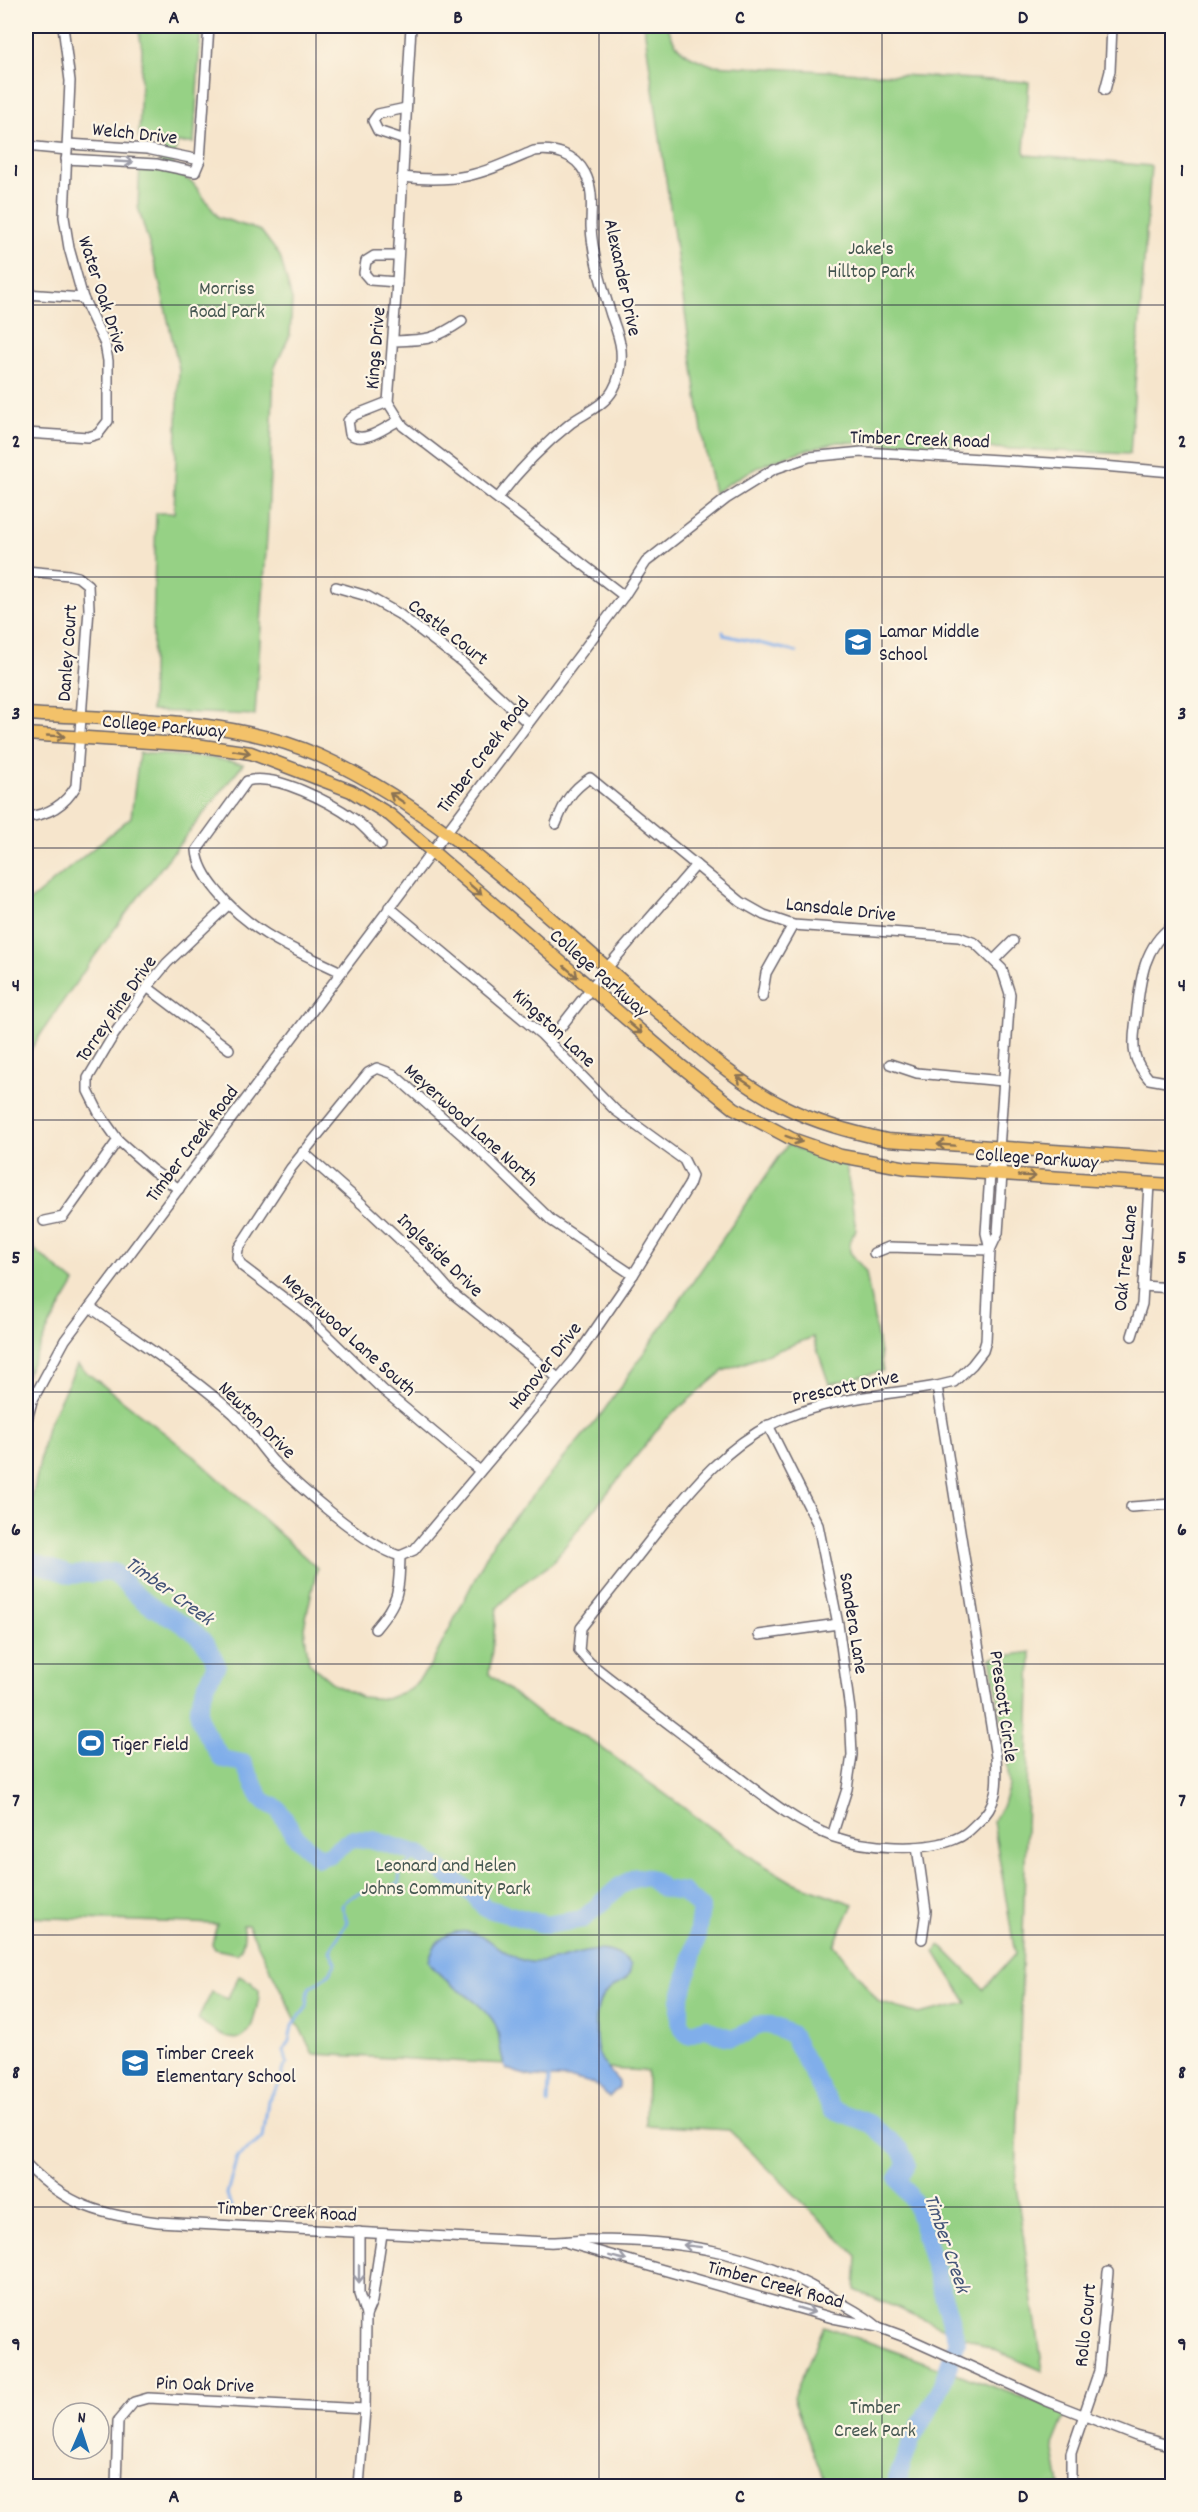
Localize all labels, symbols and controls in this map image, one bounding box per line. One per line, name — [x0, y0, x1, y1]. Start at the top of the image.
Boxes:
text: A — [169, 5, 180, 33]
text: B — [453, 5, 463, 33]
text: C — [735, 5, 745, 33]
text: D — [1018, 5, 1029, 33]
street label: Welch Drive — [91, 117, 179, 153]
one-way arrow — [114, 157, 134, 168]
text: 1 — [14, 158, 18, 186]
text: 1 — [1180, 158, 1184, 186]
street label: Alexander Drive — [595, 216, 647, 339]
street label: Water Oak Drive — [69, 233, 133, 357]
park label: Jake's Hilltop Park — [827, 236, 915, 287]
park label: Morriss Road Park — [189, 276, 265, 327]
street label: Kings Drive — [359, 306, 395, 391]
street label: Timber Creek Road — [849, 425, 990, 457]
text: 2 — [12, 429, 20, 457]
text: 2 — [1178, 429, 1186, 457]
street label: Castle Court — [401, 593, 493, 674]
street label: Danley Court — [52, 604, 86, 703]
place label: Lamar Middle School — [879, 619, 980, 670]
school or university icon: Lamar Middle School — [842, 626, 874, 658]
street label: Timber Creek Road — [431, 691, 538, 820]
text: 3 — [12, 701, 20, 729]
text: 3 — [1178, 701, 1186, 729]
street label: College Parkway — [101, 709, 227, 747]
one-way arrow — [45, 730, 65, 741]
one-way arrow — [232, 747, 252, 758]
one-way arrow — [389, 792, 406, 804]
one-way arrow — [467, 882, 482, 896]
street label: Lansdale Drive — [784, 891, 897, 931]
street label: College Parkway — [542, 923, 655, 1026]
street label: Torrey Pine Drive — [70, 950, 165, 1069]
one-way arrow — [563, 965, 578, 979]
text: 4 — [12, 973, 20, 1001]
text: 4 — [1178, 973, 1186, 1001]
street label: Kingston Lane — [505, 983, 601, 1075]
one-way arrow — [627, 1021, 642, 1035]
street label: Meyerwood Lane North — [397, 1058, 543, 1194]
one-way arrow — [736, 1074, 753, 1086]
street label: Timber Creek Road — [140, 1080, 247, 1209]
one-way arrow — [784, 1134, 803, 1145]
one-way arrow — [937, 1139, 957, 1150]
street label: College Parkway — [974, 1142, 1100, 1178]
one-way arrow — [1016, 1171, 1036, 1182]
street label: Oak Tree Lane — [1107, 1204, 1147, 1313]
street label: Ingleside Drive — [389, 1207, 489, 1305]
text: 5 — [11, 1245, 21, 1273]
text: 5 — [1177, 1245, 1187, 1273]
street label: Meyerwood Lane South — [275, 1268, 421, 1404]
street label: Hanover Drive — [503, 1317, 590, 1417]
street label: Prescott Drive — [790, 1364, 902, 1414]
street label: Newton Drive — [211, 1376, 301, 1467]
text: 6 — [11, 1517, 21, 1545]
text: 6 — [1177, 1517, 1187, 1545]
water label: Timber Creek — [118, 1550, 221, 1636]
street label: Sandera Lane — [830, 1571, 874, 1677]
street label: Prescott Circle — [980, 1649, 1024, 1764]
sports icon: Tiger Field — [75, 1727, 107, 1759]
place label: Tiger Field — [112, 1732, 189, 1760]
text: 7 — [12, 1788, 20, 1816]
text: 7 — [1178, 1788, 1186, 1816]
park label: Leonard and Helen Johns Community Park — [361, 1853, 531, 1904]
place label: Timber Creek Elementary School — [156, 2041, 296, 2092]
school or university icon: Timber Creek Elementary School — [119, 2047, 151, 2079]
text: 8 — [12, 2060, 20, 2088]
text: 8 — [1178, 2060, 1186, 2088]
water label: Timber Creek — [914, 2190, 977, 2300]
street label: Timber Creek Road — [216, 2195, 357, 2231]
one-way arrow — [682, 2240, 702, 2251]
one-way arrow — [608, 2253, 627, 2265]
street label: Timber Creek Road — [704, 2254, 846, 2318]
one-way arrow — [353, 2264, 365, 2284]
street label: Rollo Court — [1069, 2282, 1105, 2368]
one-way arrow — [796, 2305, 815, 2316]
text: 9 — [11, 2332, 21, 2360]
text: 9 — [1177, 2332, 1187, 2360]
street label: Pin Oak Drive — [155, 2370, 255, 2402]
park label: Timber Creek Park — [834, 2395, 916, 2446]
north arrow — [51, 2401, 111, 2461]
text: N — [77, 2407, 86, 2430]
text: A — [169, 2484, 180, 2512]
text: B — [453, 2484, 463, 2512]
text: C — [735, 2484, 745, 2512]
text: D — [1018, 2484, 1029, 2512]

